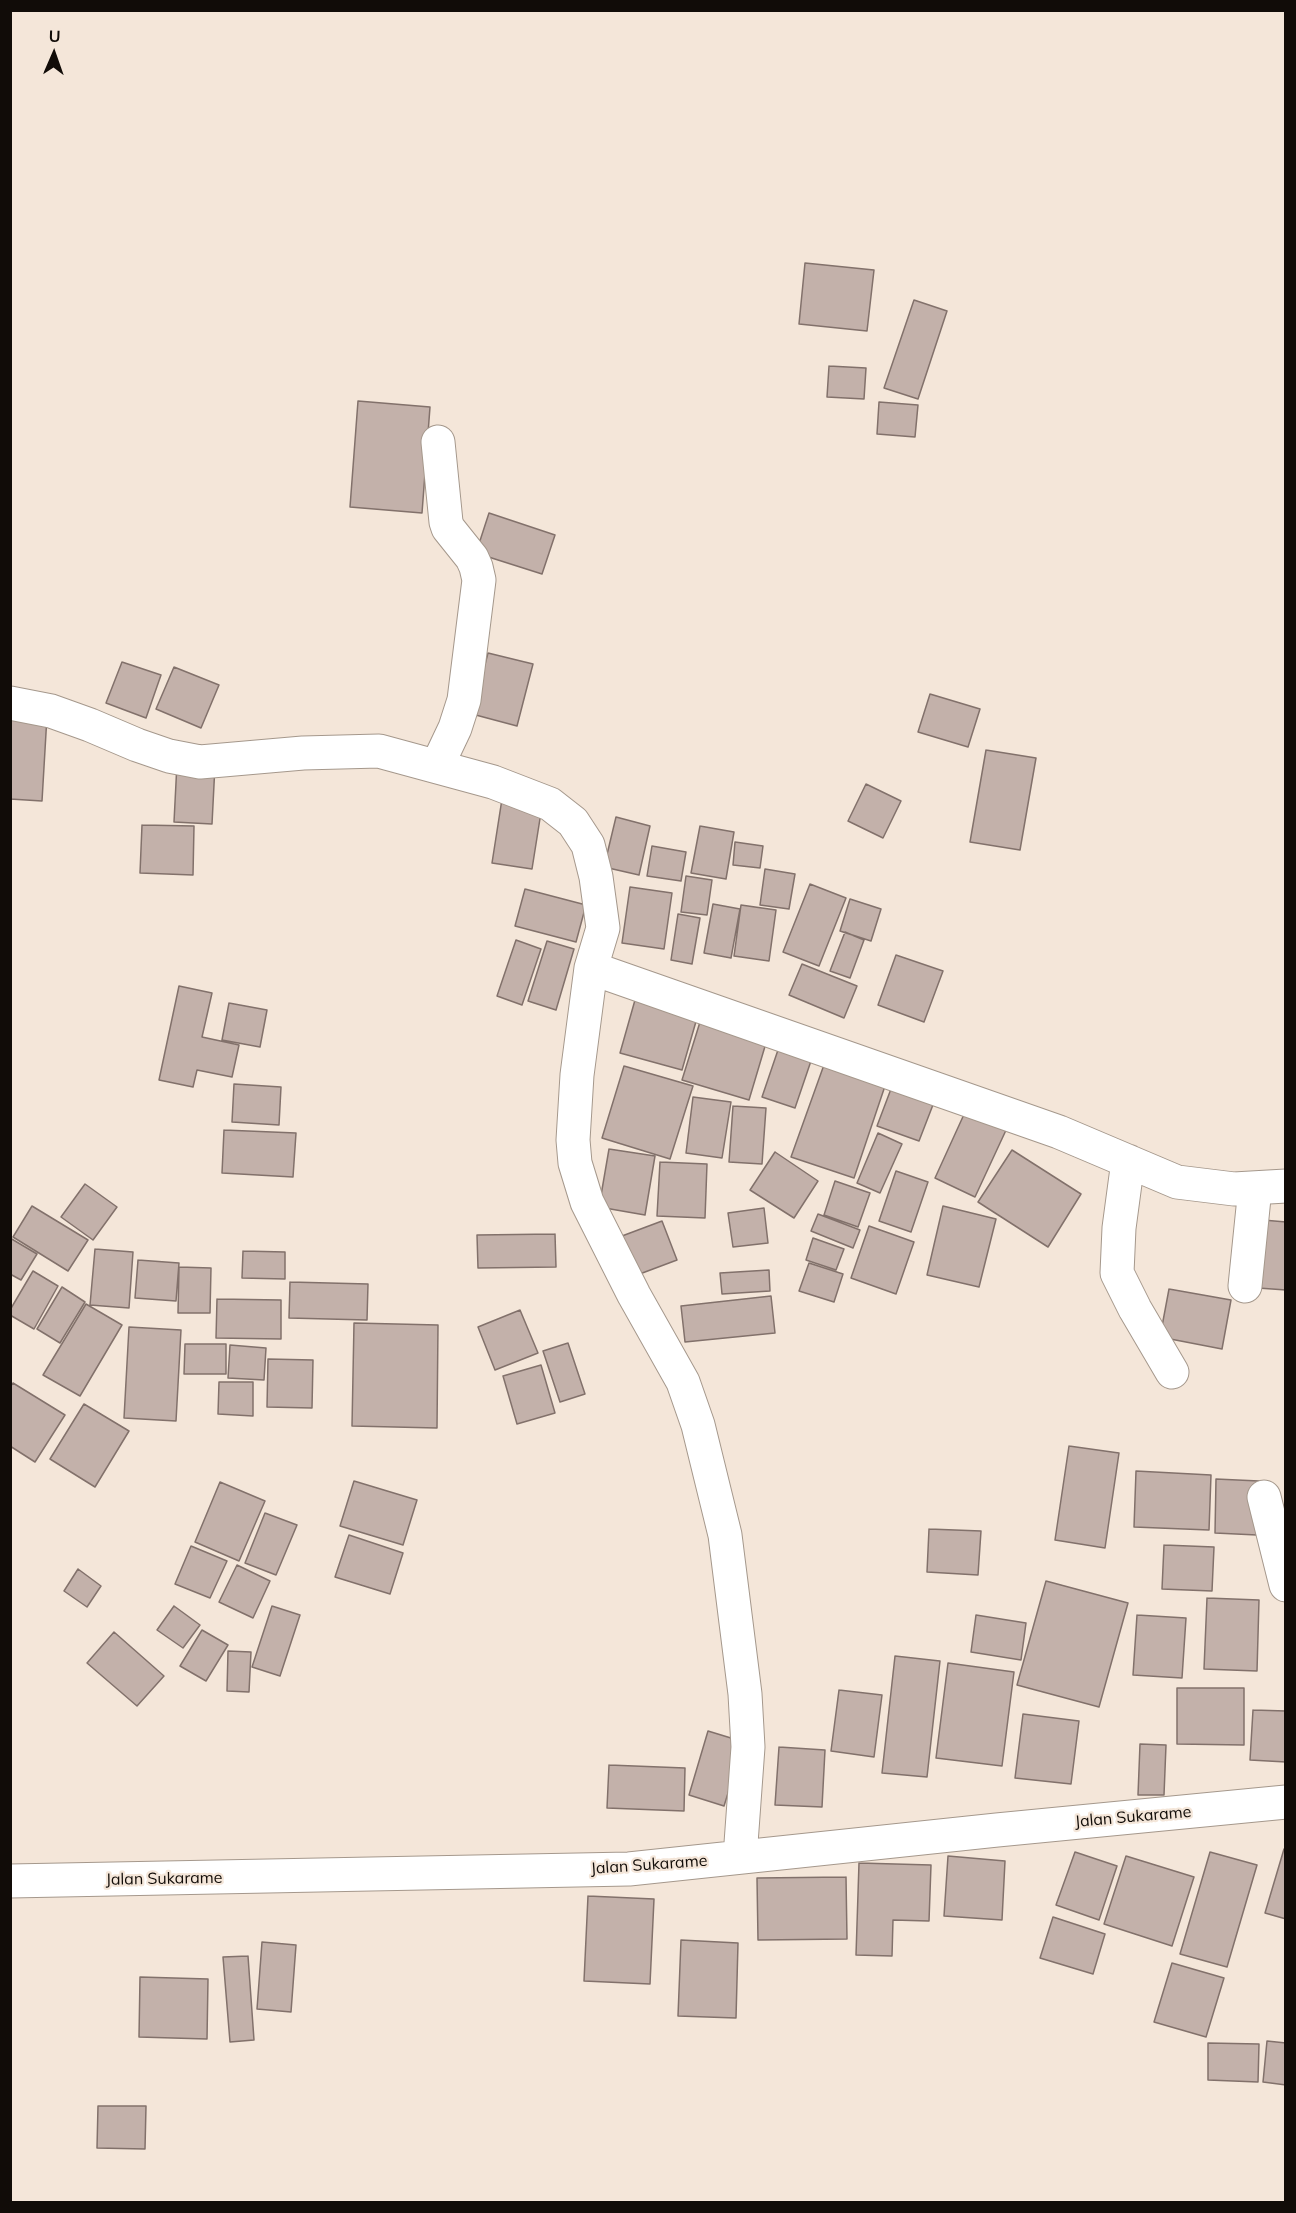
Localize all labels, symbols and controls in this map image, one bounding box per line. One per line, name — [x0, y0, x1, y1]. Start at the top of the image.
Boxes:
north arrow — [24, 24, 84, 84]
text: U — [48, 26, 61, 46]
street label: Jalan Sukarame — [1074, 1802, 1192, 1832]
street label: Jalan Sukarame — [590, 1851, 708, 1879]
street label: Jalan Sukarame — [105, 1868, 223, 1890]

